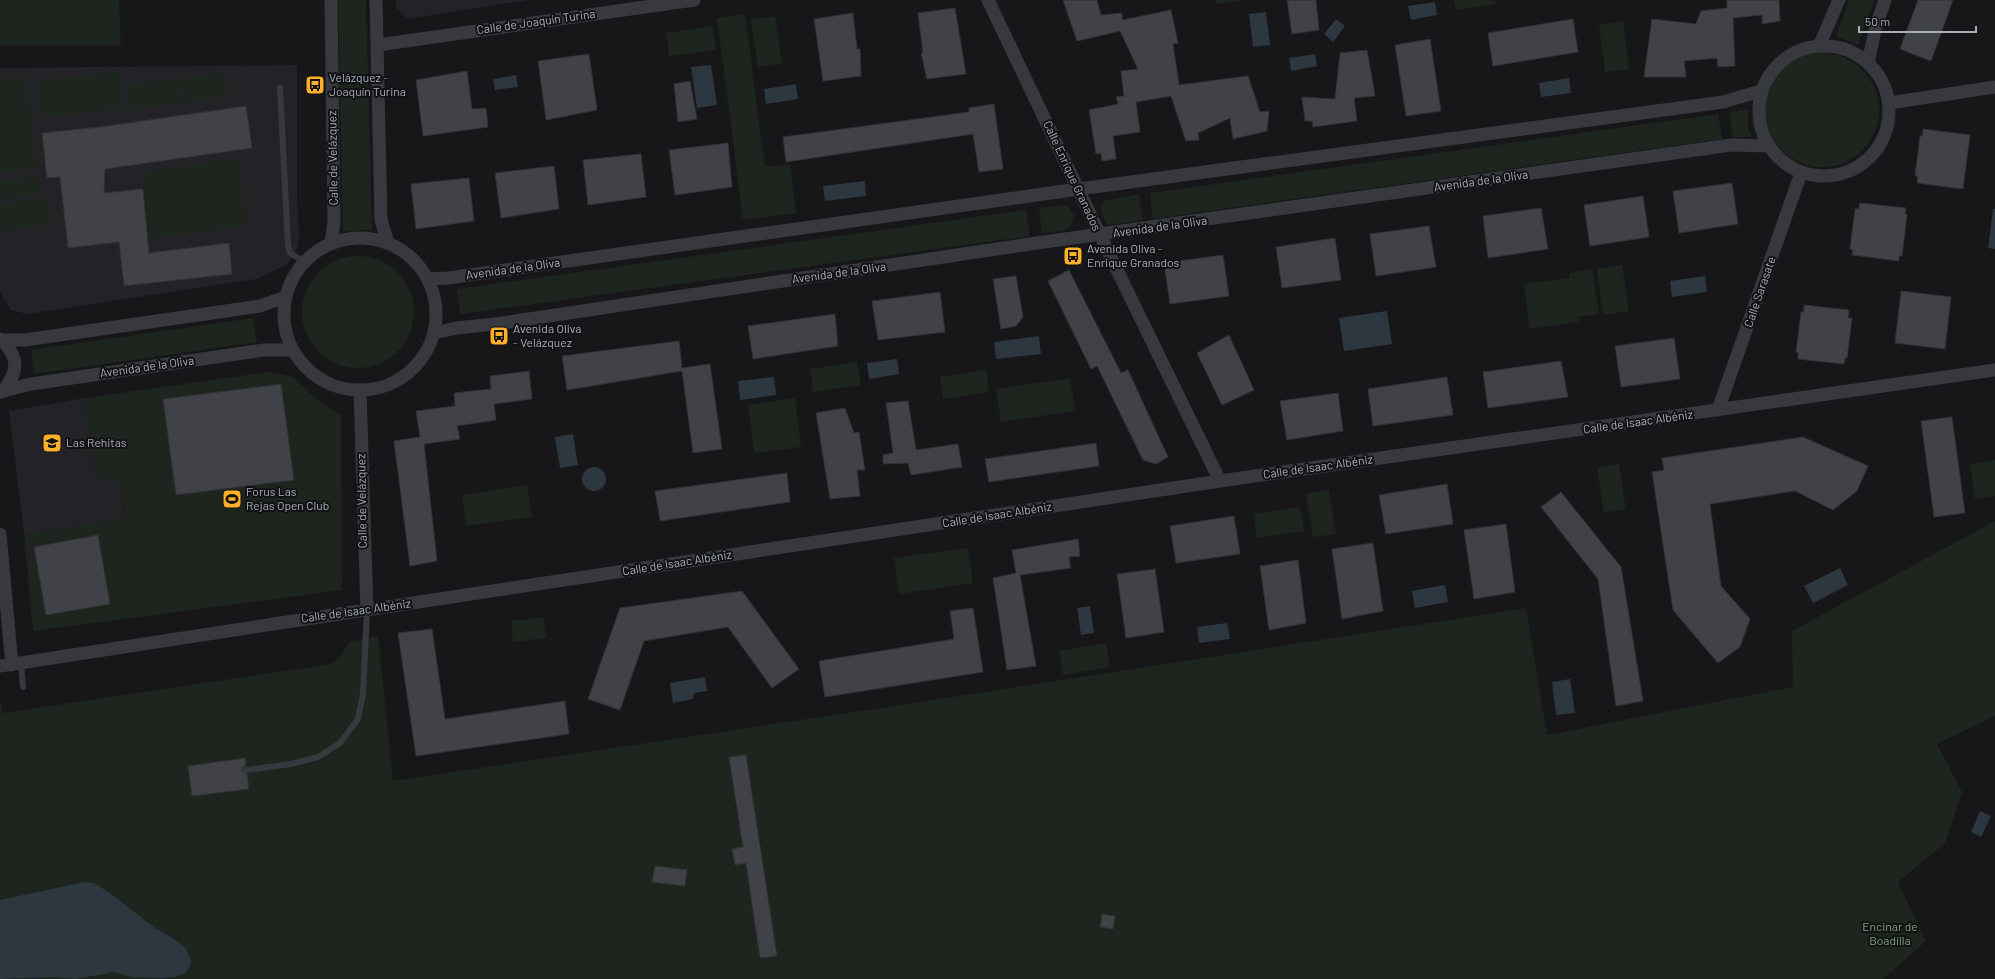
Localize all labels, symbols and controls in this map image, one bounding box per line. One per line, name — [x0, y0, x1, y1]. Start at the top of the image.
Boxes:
street label: Calle de Joaquín Turina — [476, 6, 596, 36]
scale bar — [1859, 8, 1976, 34]
text: 50 m — [1865, 14, 1890, 28]
place label: Velázquez - Joaquín Turina — [329, 70, 406, 98]
bus stop icon: Velázquez - Joaquín Turina — [304, 74, 326, 96]
street label: Calle de Velázquez — [324, 110, 340, 206]
street label: Calle Enrique Granados — [1041, 118, 1105, 233]
street label: Avenida de la Oliva — [1433, 166, 1529, 194]
street label: Avenida de la Oliva — [1112, 212, 1208, 240]
place label: Avenida Oliva - Enrique Granados — [1087, 241, 1180, 269]
bus stop icon: Avenida Oliva - Enrique Granados — [1062, 245, 1084, 267]
street label: Avenida de la Oliva — [465, 254, 561, 282]
street label: Calle Sarasate — [1740, 255, 1778, 329]
street label: Avenida de la Oliva — [791, 258, 887, 286]
place label: Avenida Oliva - Velázquez — [513, 321, 581, 349]
bus stop icon: Avenida Oliva - Velázquez — [488, 325, 510, 347]
street label: Avenida de la Oliva — [99, 352, 195, 380]
street label: Calle de Isaac Albéniz — [1582, 406, 1694, 436]
school or university icon: Las Rehitas — [41, 432, 63, 454]
place label: Las Rehitas — [66, 435, 127, 449]
street label: Calle de Isaac Albéniz — [1262, 451, 1374, 481]
street label: Calle de Velázquez — [353, 453, 369, 549]
place label: Forus Las Rejas Open Club — [246, 484, 329, 512]
sports icon: Forus Las Rejas Open Club — [221, 488, 243, 510]
street label: Calle de Isaac Albéniz — [941, 498, 1053, 530]
street label: Calle de Isaac Albéniz — [621, 546, 733, 578]
street label: Calle de Isaac Albéniz — [300, 595, 412, 625]
park label: Encinar de Boadilla — [1862, 919, 1918, 947]

